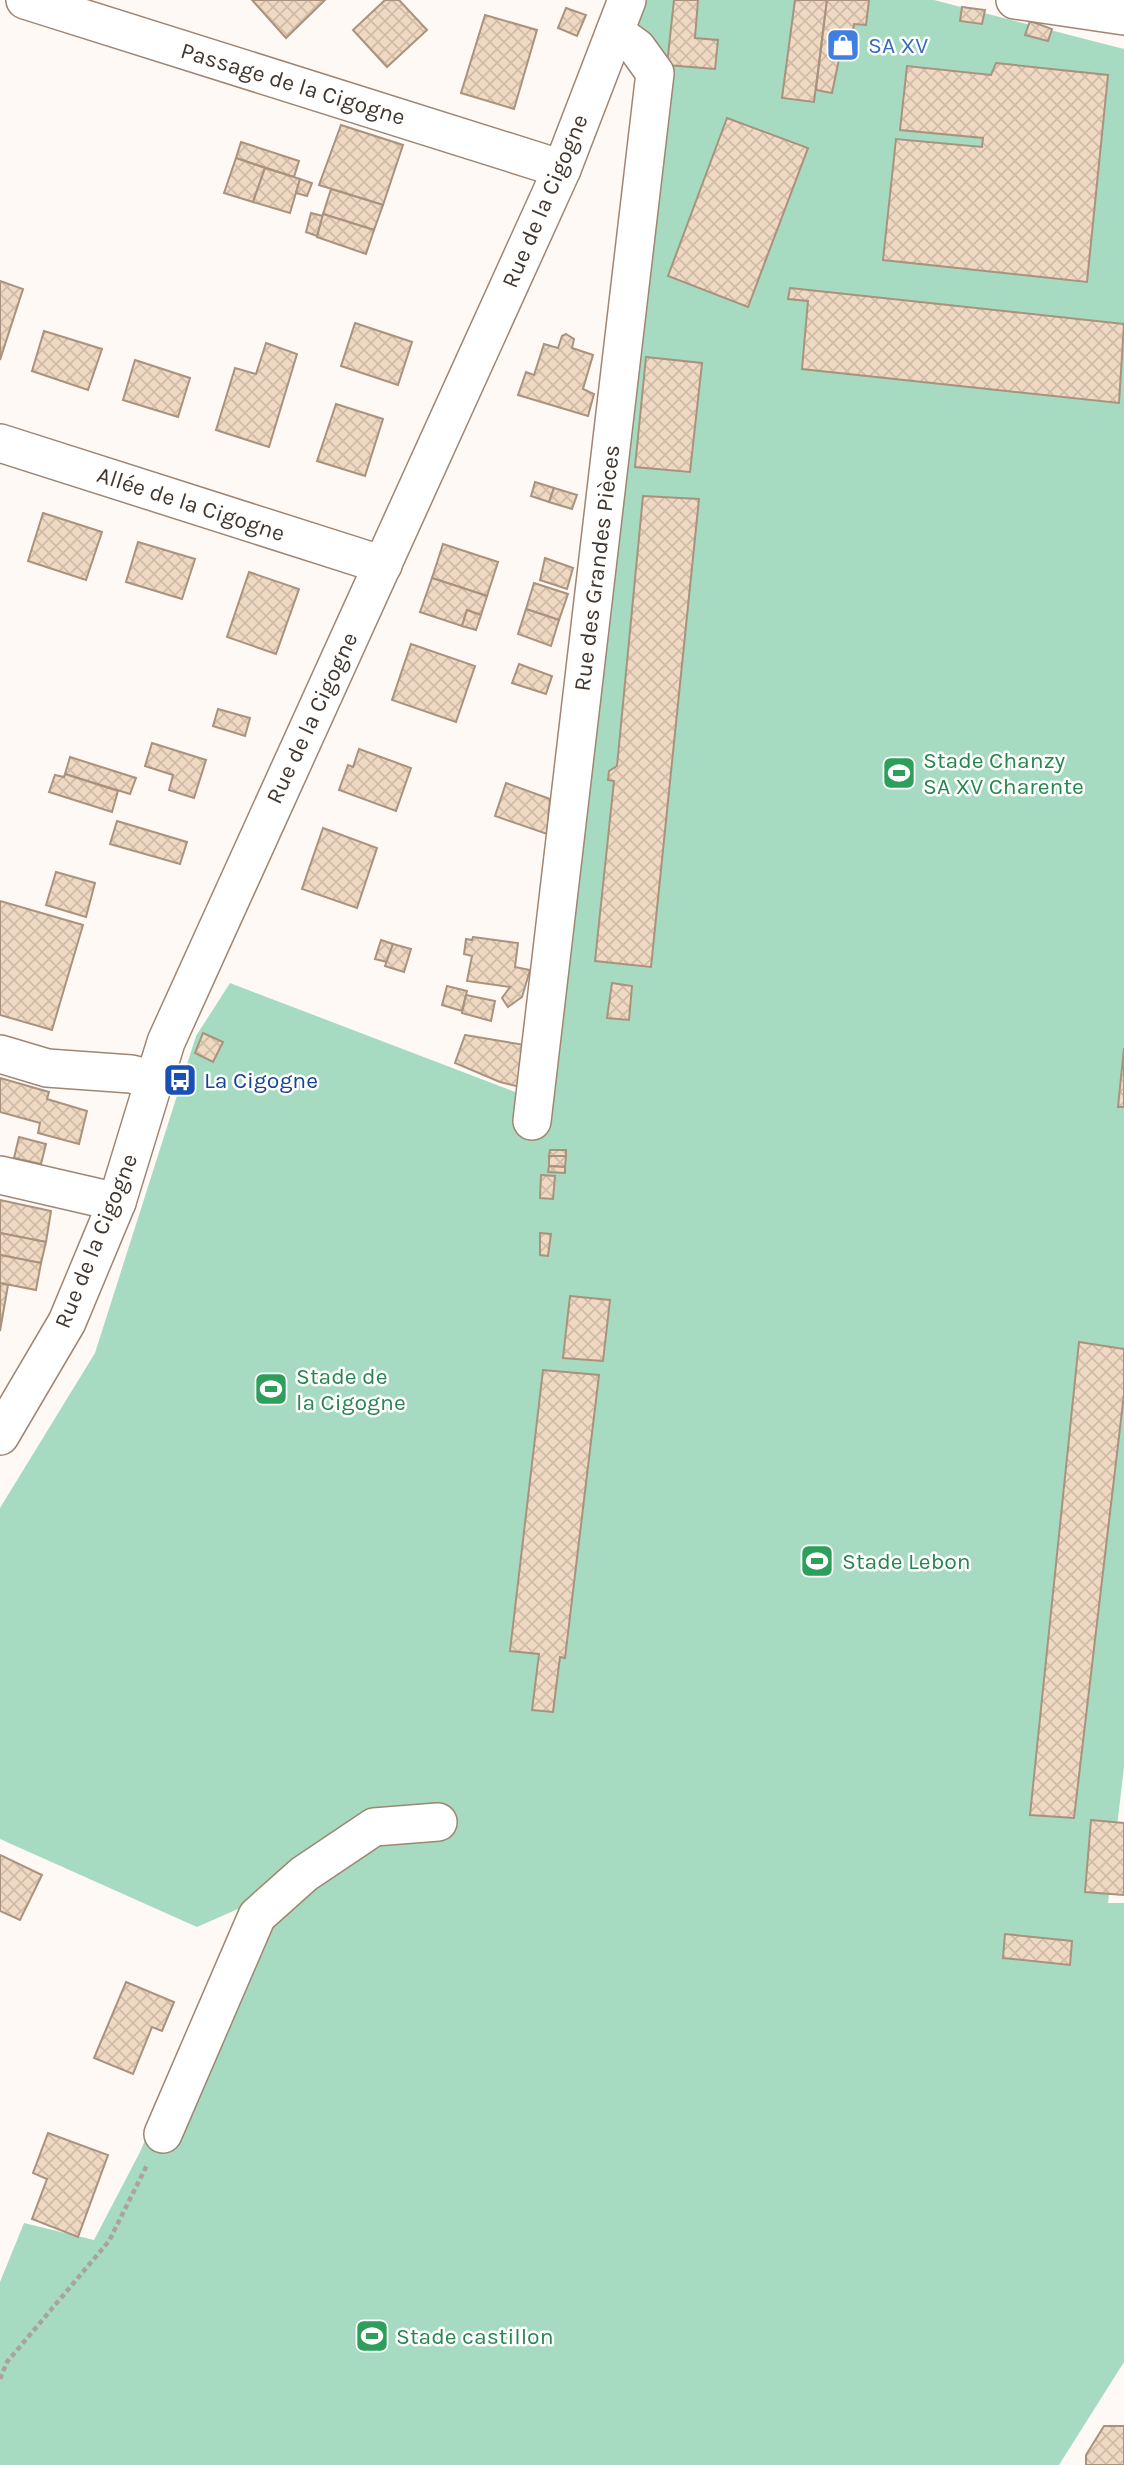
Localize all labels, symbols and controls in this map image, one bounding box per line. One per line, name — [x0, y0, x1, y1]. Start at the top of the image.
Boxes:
shop icon: SA XV — [824, 26, 862, 64]
place label: SA XV — [868, 32, 928, 59]
street label: Passage de la Cigogne — [178, 37, 408, 131]
street label: Rue de la Cigogne — [496, 110, 594, 292]
street label: Rue des Grandes Pièces — [568, 443, 626, 693]
street label: Allée de la Cigogne — [94, 461, 288, 547]
street label: Rue de la Cigogne — [260, 628, 364, 808]
place label: Stade Chanzy SA XV Charente — [923, 747, 1084, 800]
sports icon: Stade Chanzy SA XV Charente — [880, 754, 918, 792]
bus stop icon: La Cigogne — [161, 1061, 199, 1099]
place label: La Cigogne — [204, 1067, 318, 1094]
street label: Rue de la Cigogne — [49, 1150, 143, 1332]
place label: Stade de la Cigogne — [296, 1363, 406, 1416]
sports icon: Stade de la Cigogne — [252, 1370, 290, 1408]
sports icon: Stade Lebon — [798, 1542, 836, 1580]
place label: Stade Lebon — [842, 1548, 971, 1575]
sports icon: Stade castillon — [353, 2317, 391, 2355]
place label: Stade castillon — [396, 2323, 554, 2350]

